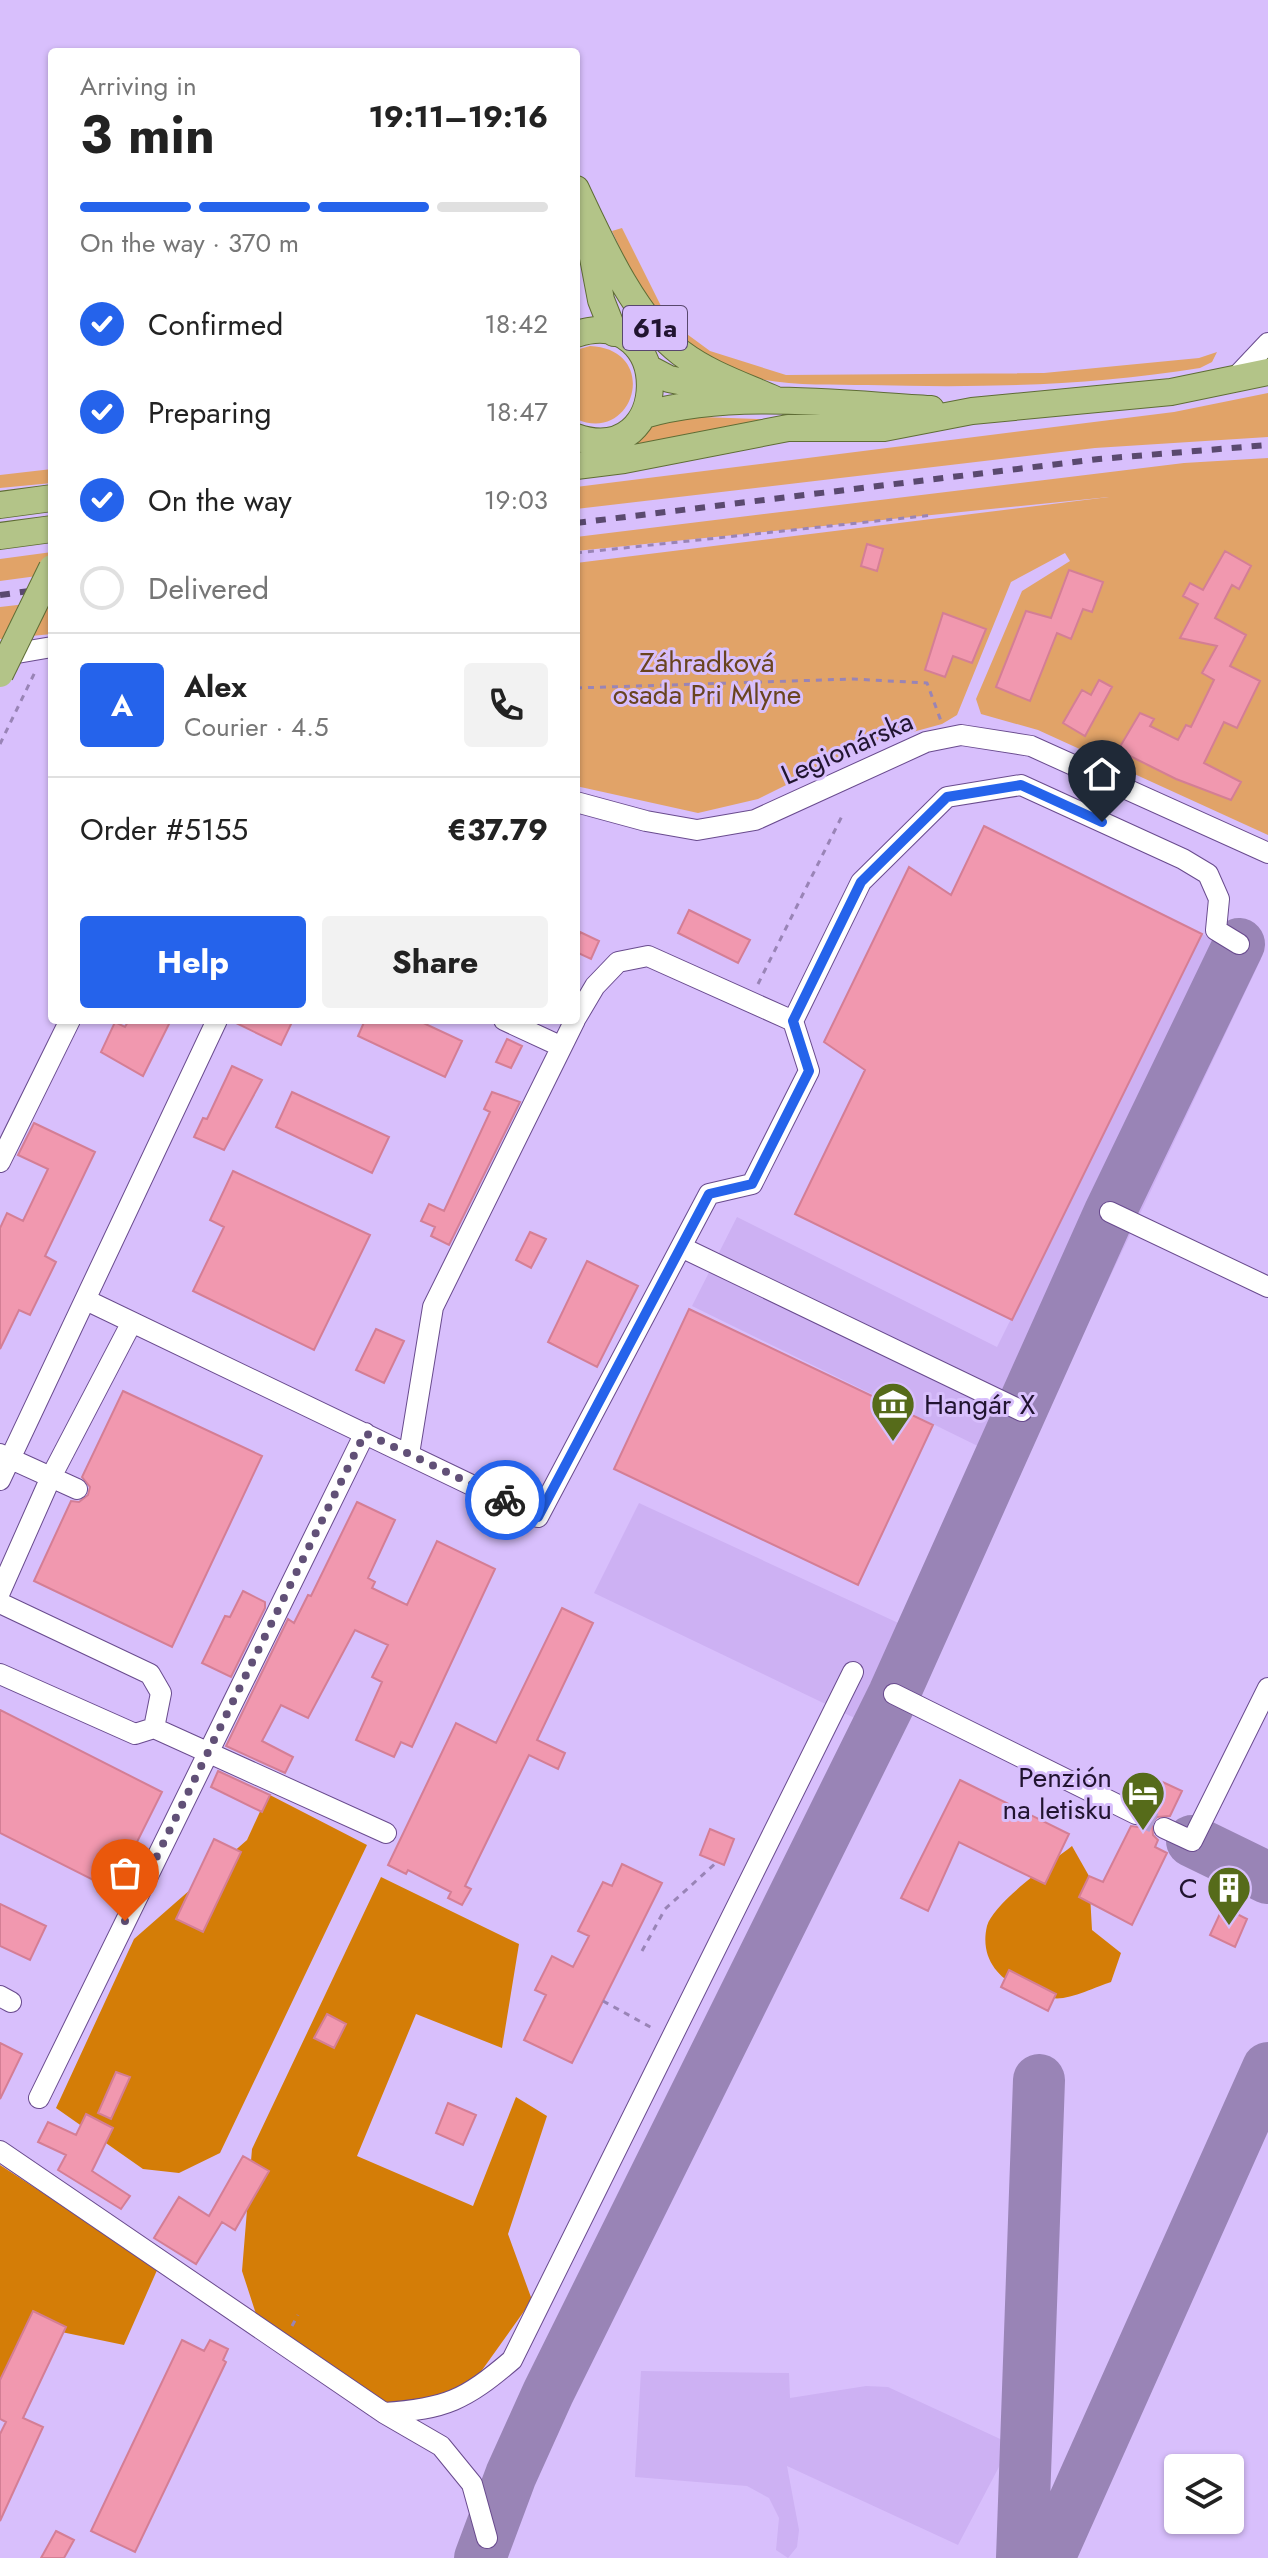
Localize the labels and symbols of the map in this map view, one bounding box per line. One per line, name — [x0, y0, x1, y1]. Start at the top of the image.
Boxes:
road number: 61a — [623, 306, 687, 350]
park label: Záhradková osada Pri Mlyne — [613, 642, 801, 715]
street label: Legionárska — [774, 701, 920, 795]
pin — [1068, 740, 1136, 822]
museum icon: Hangár X — [869, 1380, 917, 1443]
place label: Hangár X — [924, 1384, 1036, 1425]
courier — [465, 1460, 545, 1540]
place label: Penzión na letisku — [1003, 1757, 1112, 1830]
hotel icon: Penzión na letisku — [1119, 1769, 1167, 1832]
pin — [91, 1839, 159, 1921]
building icon: C — [1205, 1864, 1253, 1927]
place label: C — [1179, 1868, 1198, 1909]

